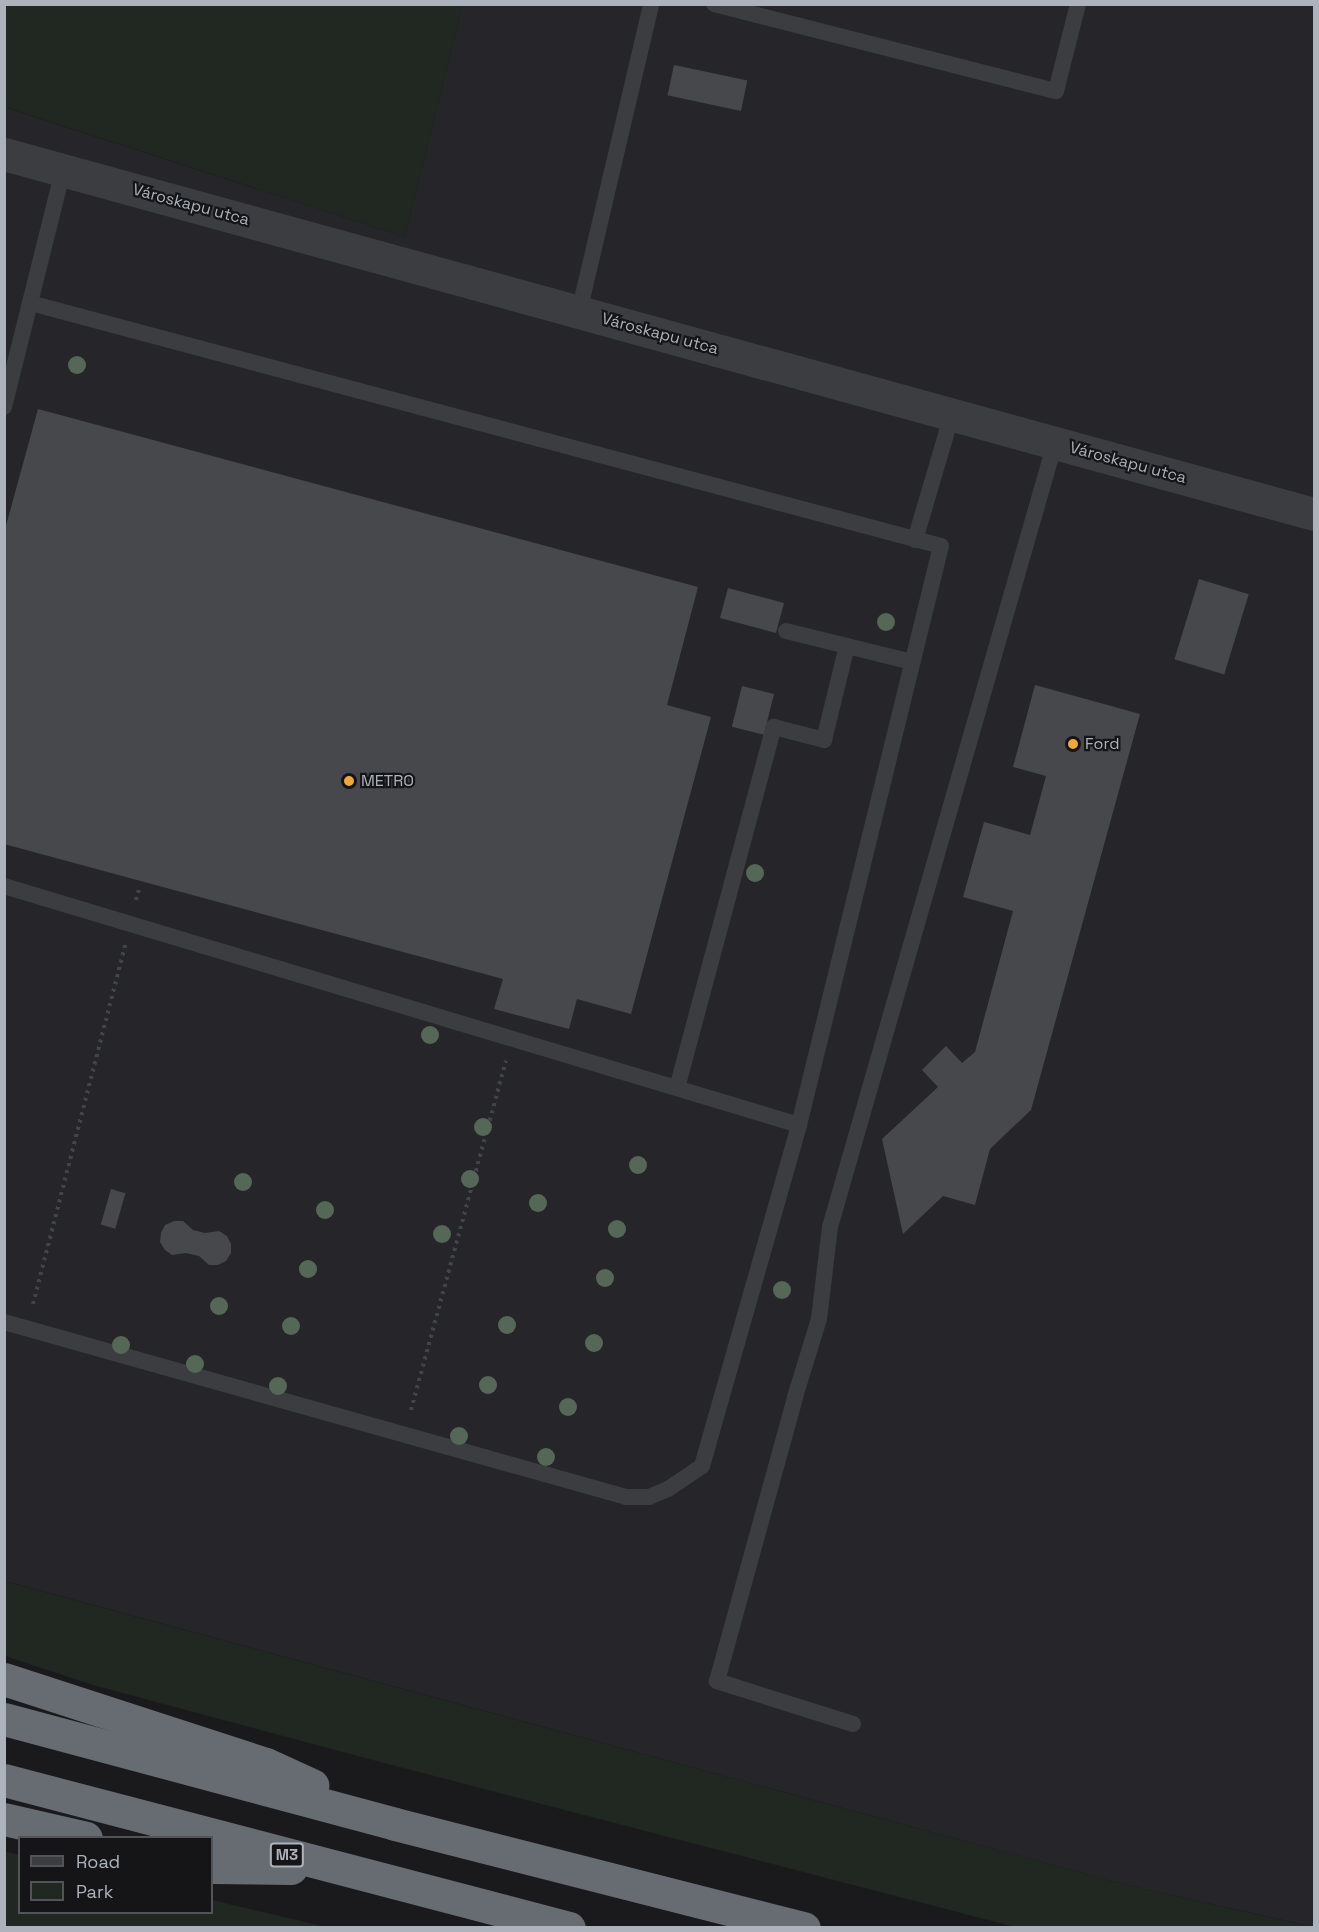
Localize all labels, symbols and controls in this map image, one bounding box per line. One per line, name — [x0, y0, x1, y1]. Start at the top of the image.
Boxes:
street label: Városkapu utca — [131, 180, 251, 230]
street label: Városkapu utca — [600, 309, 720, 359]
street label: Városkapu utca — [1068, 438, 1188, 488]
place label: Ford — [1085, 734, 1119, 754]
marker: Ford — [1066, 737, 1080, 751]
place label: METRO — [361, 771, 414, 791]
marker: METRO — [342, 774, 356, 788]
legend — [18, 1836, 213, 1914]
road number: M3 — [269, 1843, 305, 1867]
text: Road — [76, 1850, 120, 1873]
text: Park — [76, 1880, 113, 1903]

